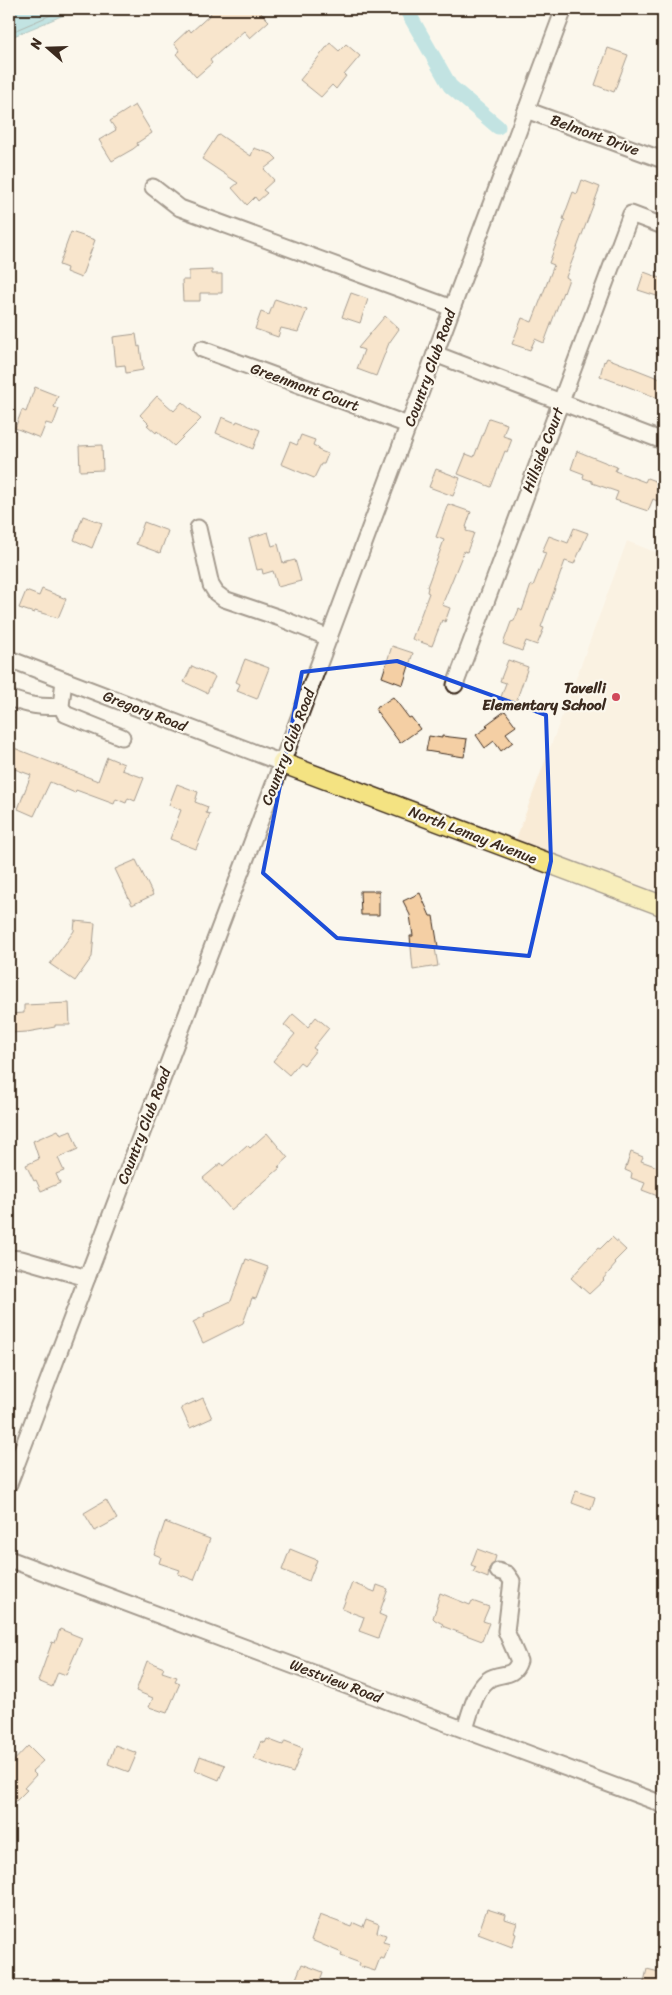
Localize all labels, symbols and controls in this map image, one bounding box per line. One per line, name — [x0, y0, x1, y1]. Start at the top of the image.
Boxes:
north arrow — [22, 22, 72, 72]
text: N — [23, 35, 50, 53]
street label: Belmont Drive — [547, 107, 643, 163]
street label: Country Club Road — [397, 305, 464, 430]
street label: Greenmont Court — [247, 355, 364, 419]
street label: Hillside Court — [515, 403, 572, 497]
place label: Tavelli Elementary School — [482, 675, 607, 718]
street label: Gregory Road — [99, 683, 192, 739]
street label: Country Club Road — [254, 684, 323, 809]
marker: Tavelli Elementary School — [610, 691, 622, 703]
street label: North Lemay Avenue — [405, 799, 541, 871]
street label: Country Club Road — [110, 1063, 179, 1188]
street label: Westview Road — [286, 1651, 387, 1711]

